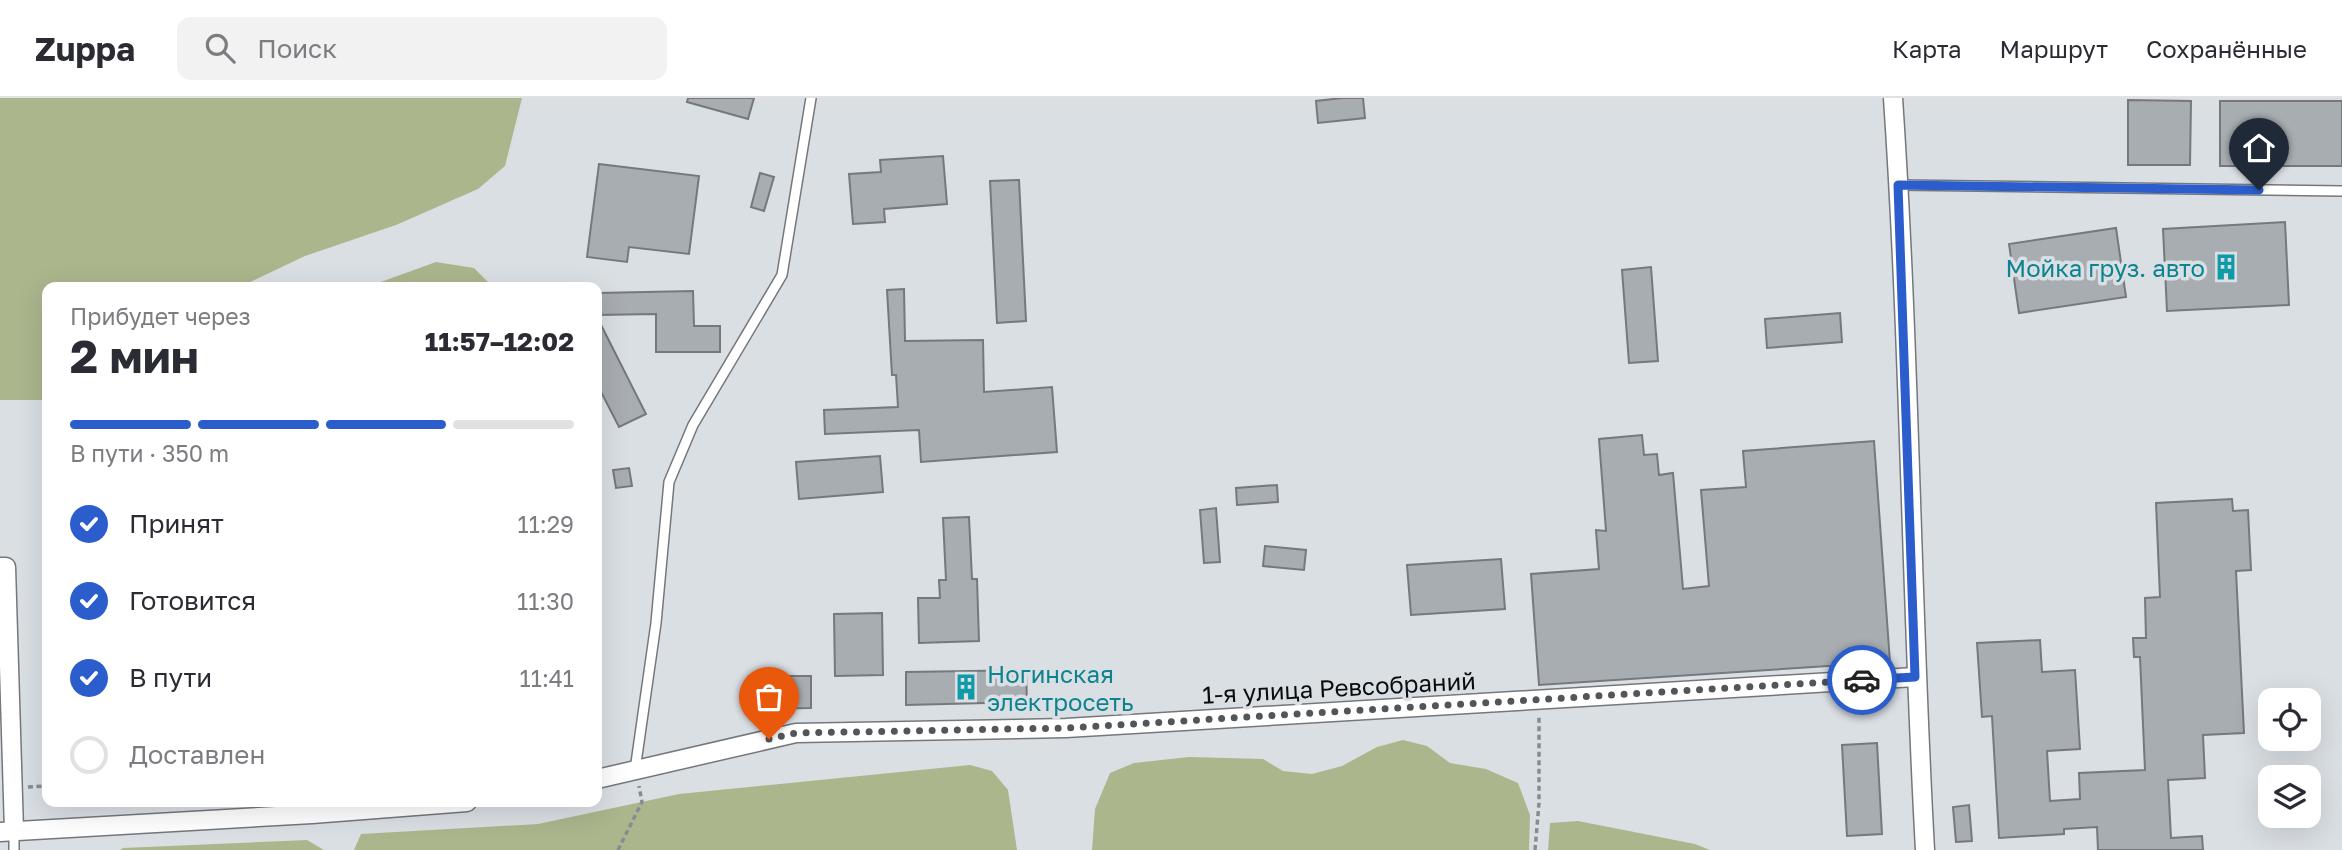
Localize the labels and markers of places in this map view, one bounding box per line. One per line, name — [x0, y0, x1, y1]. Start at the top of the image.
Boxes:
pin — [2229, 118, 2289, 190]
building icon: Мойка груз. авто — [2211, 252, 2241, 282]
place label: Мойка груз. авто — [2006, 253, 2205, 282]
place label: Ногинская электросеть — [987, 659, 1134, 716]
pin — [739, 667, 799, 739]
building icon: Ногинская электросеть — [951, 672, 981, 702]

